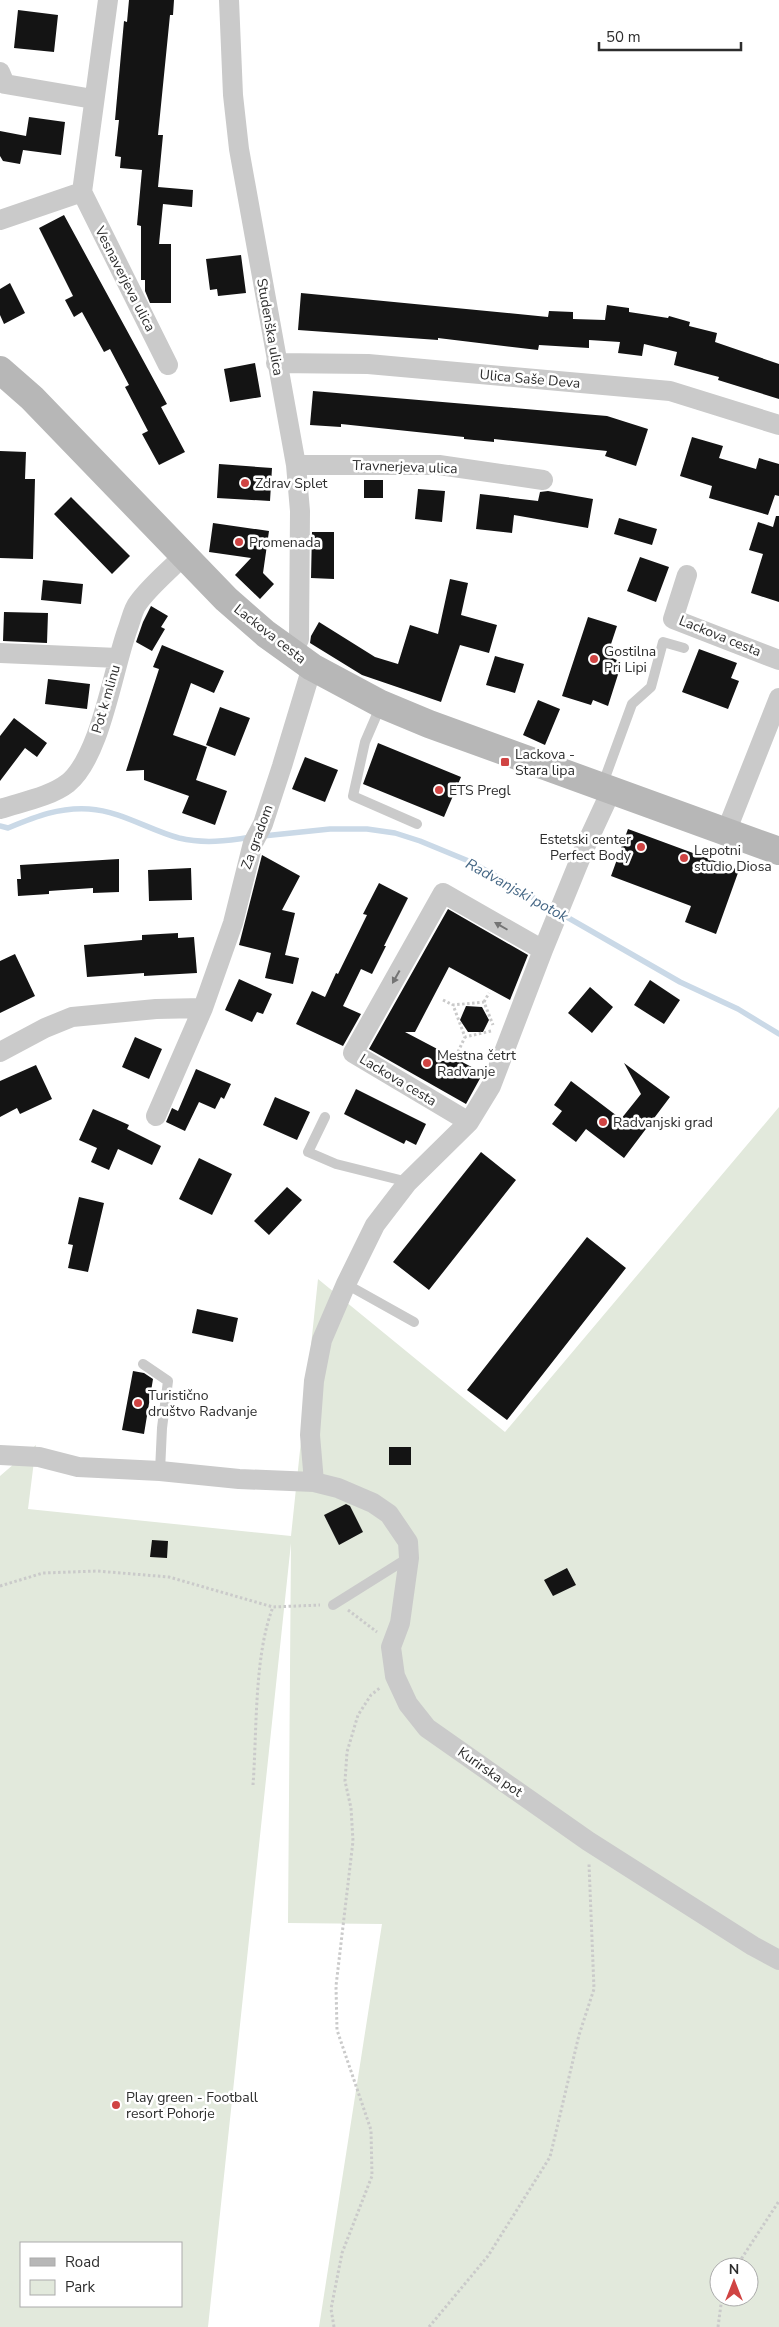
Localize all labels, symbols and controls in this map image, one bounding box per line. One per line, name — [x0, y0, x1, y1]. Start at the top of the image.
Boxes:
scale bar — [599, 20, 742, 52]
text: 50 m — [606, 27, 641, 47]
street label: Vesnaverjeva ulica — [90, 222, 160, 335]
street label: Studenška ulica — [252, 277, 288, 377]
street label: Ulica Saše Deva — [479, 365, 581, 393]
street label: Travnerjeva ulica — [352, 456, 458, 478]
place label: Zdrav Splet — [255, 474, 328, 493]
marker: Zdrav Splet — [239, 477, 251, 489]
place label: Promenada — [249, 533, 321, 552]
marker: Promenada — [233, 536, 245, 548]
street label: Lackova cesta — [230, 600, 310, 668]
street label: Lackova cesta — [676, 611, 764, 661]
place label: Gostilna Pri Lipi — [604, 642, 656, 677]
marker: Gostilna Pri Lipi — [588, 653, 600, 665]
street label: Pot k mlinu — [87, 662, 125, 736]
place label: Lackova - Stara lipa — [515, 745, 575, 780]
marker: Lackova - Stara lipa — [499, 756, 511, 768]
place label: ETS Pregl — [449, 781, 512, 800]
marker: ETS Pregl — [433, 784, 445, 796]
street label: Za gradom — [237, 802, 277, 872]
place label: Estetski center Perfect Body — [539, 830, 632, 865]
marker: Estetski center Perfect Body — [635, 841, 647, 853]
place label: Lepotni studio Diosa — [694, 841, 772, 876]
marker: Lepotni studio Diosa — [678, 852, 690, 864]
water label: Radvanjski potok — [462, 854, 572, 927]
one-way arrow — [494, 921, 507, 930]
one-way arrow — [392, 969, 400, 984]
place label: Mestna četrt Radvanje — [437, 1046, 516, 1081]
street label: Lackova cesta — [356, 1049, 440, 1111]
marker: Mestna četrt Radvanje — [421, 1057, 433, 1069]
place label: Radvanjski grad — [613, 1113, 713, 1132]
marker: Radvanjski grad — [597, 1116, 609, 1128]
place label: Turistično društvo Radvanje — [148, 1386, 257, 1421]
marker: Turistično društvo Radvanje — [132, 1397, 144, 1409]
street label: Kurirska pot — [454, 1743, 526, 1801]
place label: Play green - Football resort Pohorje — [126, 2088, 259, 2123]
marker: Play green - Football resort Pohorje — [110, 2099, 122, 2111]
legend — [20, 2242, 182, 2307]
text: Road — [65, 2252, 100, 2272]
north arrow — [709, 2257, 759, 2307]
text: N — [729, 2260, 739, 2279]
text: Park — [65, 2277, 95, 2297]

